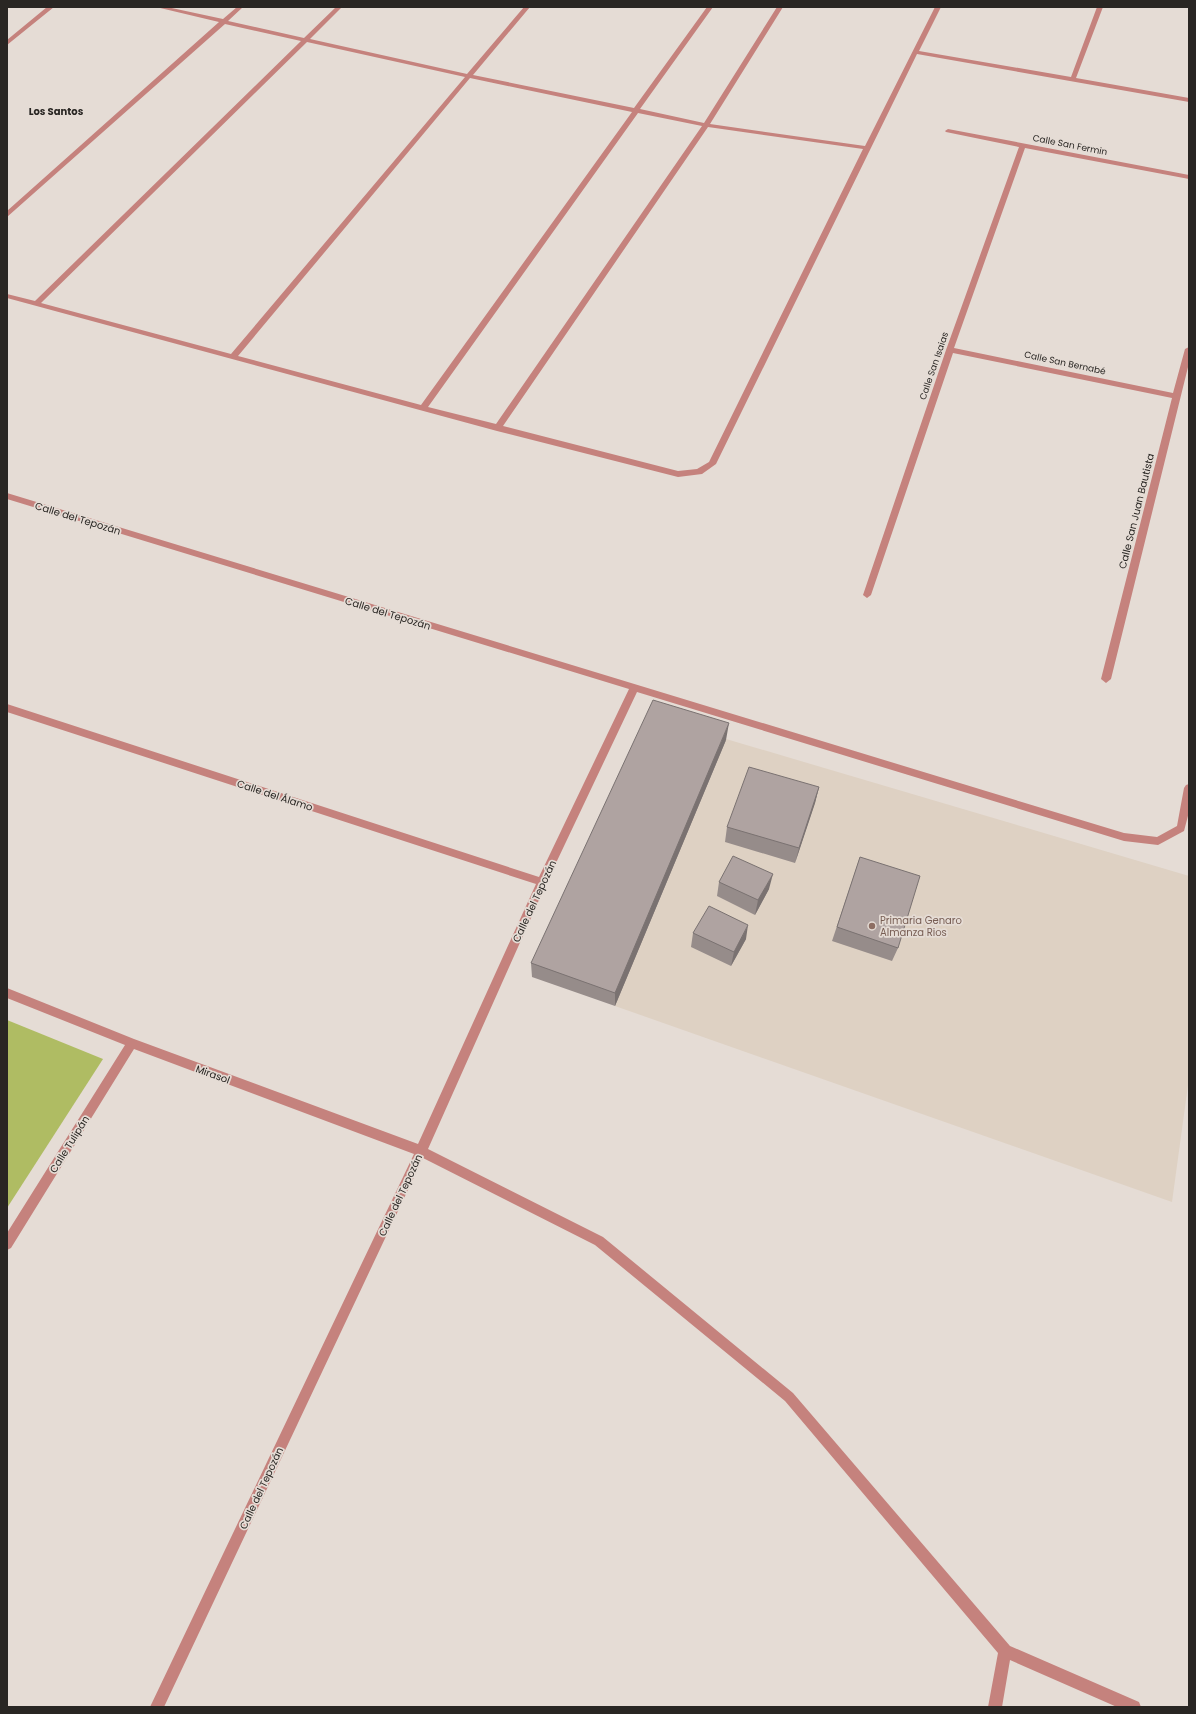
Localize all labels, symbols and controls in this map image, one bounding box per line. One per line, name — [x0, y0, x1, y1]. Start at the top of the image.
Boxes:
district label: Los Santos — [29, 104, 84, 119]
street label: Calle San Fermin — [1032, 132, 1109, 158]
street label: Calle San Isaias — [917, 330, 951, 402]
street label: Calle San Bernabé — [1023, 349, 1107, 378]
street label: Calle San Juan Bautista — [1115, 452, 1158, 570]
street label: Calle del Tepozán — [33, 498, 123, 539]
street label: Calle del Tepozán — [343, 593, 433, 634]
street label: Calle del Álamo — [235, 776, 315, 815]
street label: Calle del Tepozán — [509, 858, 560, 945]
place label: Primaria Genaro Almanza Rios — [880, 913, 962, 940]
marker: Primaria Genaro Almanza Rios — [867, 921, 877, 931]
street label: Mirasol — [194, 1061, 232, 1088]
street label: Calle Tulipán — [46, 1113, 93, 1176]
street label: Calle del Tepozán — [375, 1152, 426, 1239]
street label: Calle del Tepozán — [236, 1445, 287, 1532]

